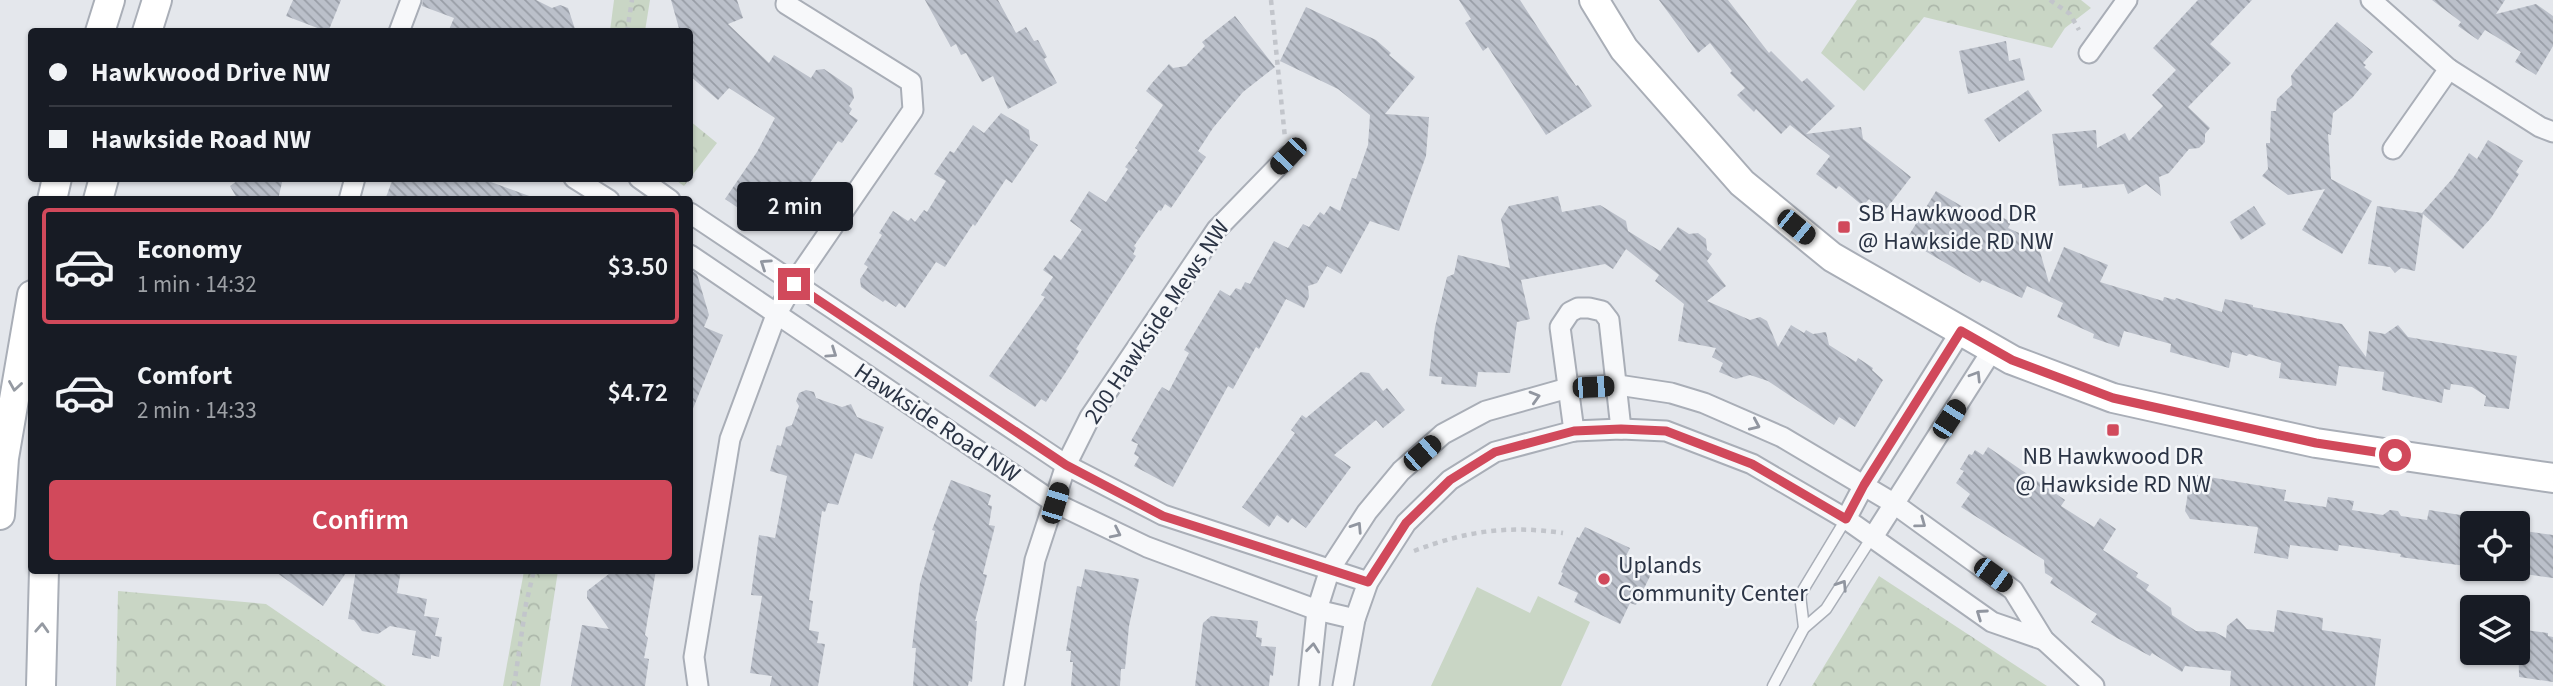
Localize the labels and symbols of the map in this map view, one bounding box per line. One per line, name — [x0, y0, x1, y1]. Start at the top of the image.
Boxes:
car — [1266, 134, 1311, 178]
callout: 2 min — [736, 182, 852, 232]
place label: SB Hawkwood DR @ Hawkside RD NW — [1858, 196, 2054, 259]
car — [1774, 206, 1819, 248]
street label: 200 Hawkside Mews NW — [1076, 213, 1239, 431]
marker: SB Hawkwood DR @ Hawkside RD NW — [1836, 219, 1852, 235]
one-way arrow — [760, 260, 773, 272]
route end — [778, 268, 810, 300]
one-way arrow — [824, 345, 837, 357]
street label: Hawkside Road NW — [847, 354, 1027, 492]
one-way arrow — [1968, 371, 1981, 384]
car — [1572, 375, 1615, 399]
one-way arrow — [8, 380, 23, 392]
one-way arrow — [1529, 391, 1541, 405]
car — [1929, 396, 1970, 442]
one-way arrow — [1748, 417, 1760, 431]
marker: NB Hawkwood DR @ Hawkside RD NW — [2105, 422, 2121, 438]
car — [1400, 431, 1445, 475]
place label: NB Hawkwood DR @ Hawkside RD NW — [2015, 439, 2211, 502]
route start — [2379, 439, 2411, 471]
car — [1039, 480, 1072, 526]
one-way arrow — [1913, 515, 1926, 527]
one-way arrow — [1349, 522, 1362, 535]
one-way arrow — [1109, 524, 1121, 538]
place label: Uplands Community Center — [1618, 548, 1808, 611]
car — [1970, 554, 2017, 596]
marker: Uplands Community Center — [1596, 571, 1612, 587]
one-way arrow — [1833, 580, 1846, 593]
one-way arrow — [1976, 610, 1989, 622]
one-way arrow — [34, 622, 49, 633]
one-way arrow — [1305, 642, 1320, 653]

